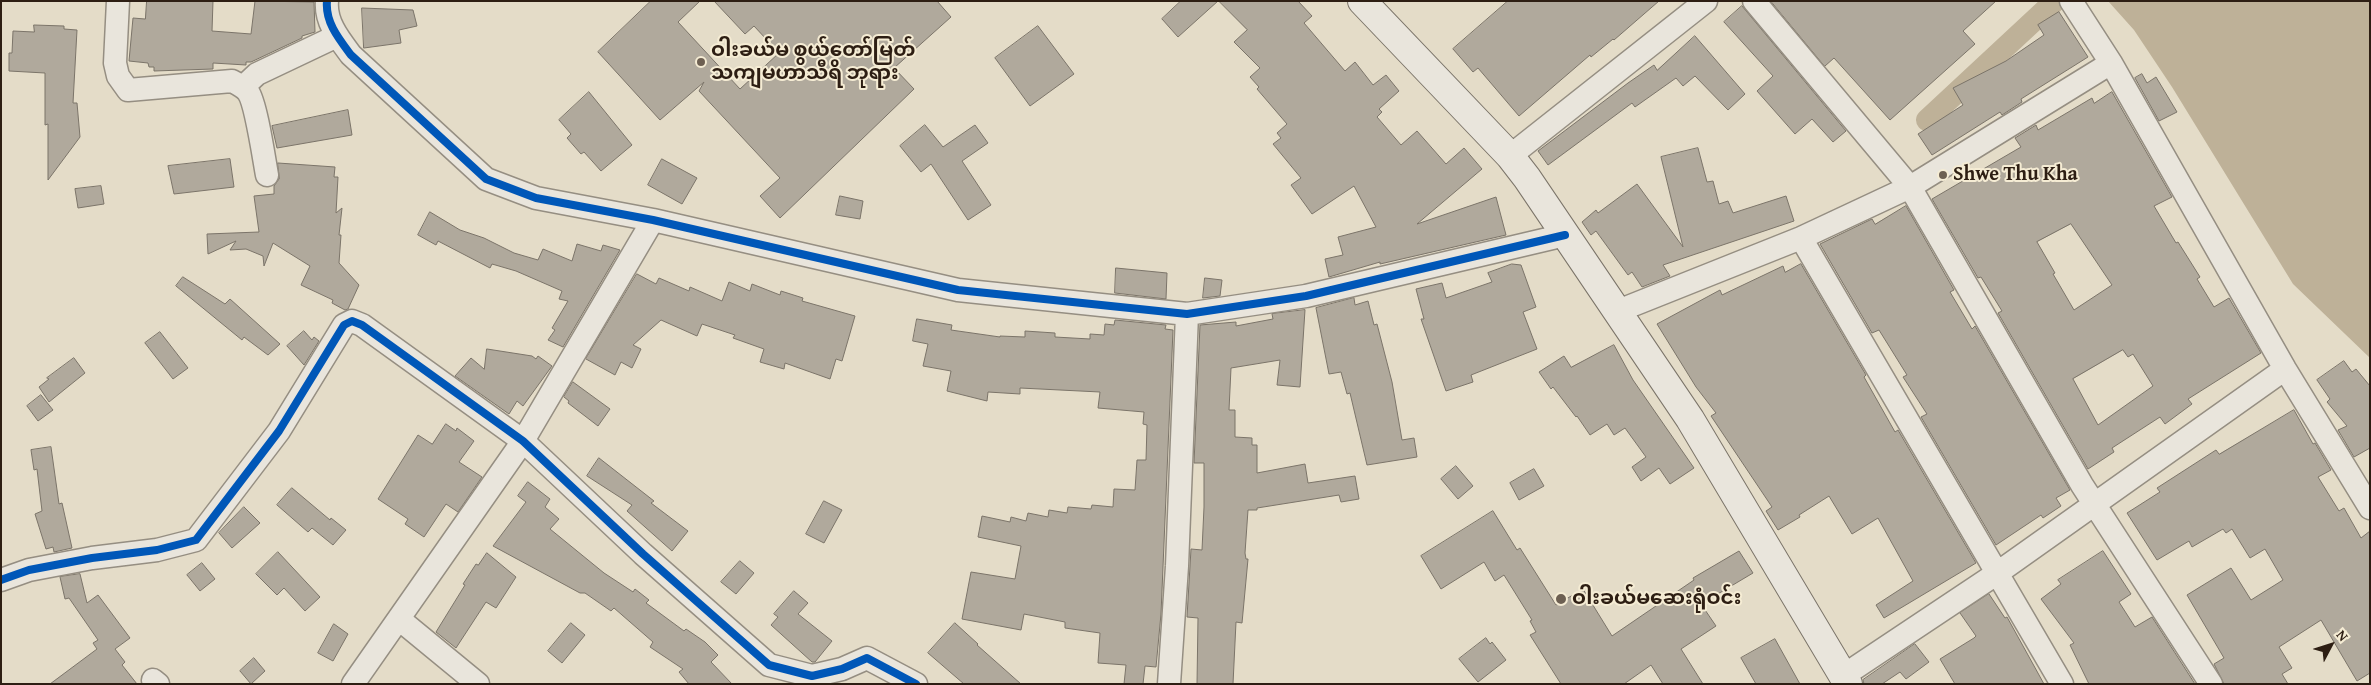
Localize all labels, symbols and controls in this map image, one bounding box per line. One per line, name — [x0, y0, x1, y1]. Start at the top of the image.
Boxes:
place label: ဝါးခယ်မ စွယ်တော်မြတ် သကျမဟာသီရိ ဘုရား — [711, 39, 915, 86]
marker: ဝါးခယ်မ စွယ်တော်မြတ် သကျမဟာသီရိ ဘုရား — [695, 56, 707, 68]
place label: Shwe Thu Kha — [1953, 163, 2078, 187]
marker: Shwe Thu Kha — [1937, 169, 1949, 181]
place label: ဝါးခယ်မဆေးရုံဝင်း — [1572, 587, 1741, 611]
marker: ဝါးခယ်မဆေးရုံဝင်း — [1554, 592, 1568, 606]
north arrow — [2306, 620, 2356, 670]
text: N — [2332, 625, 2353, 645]

